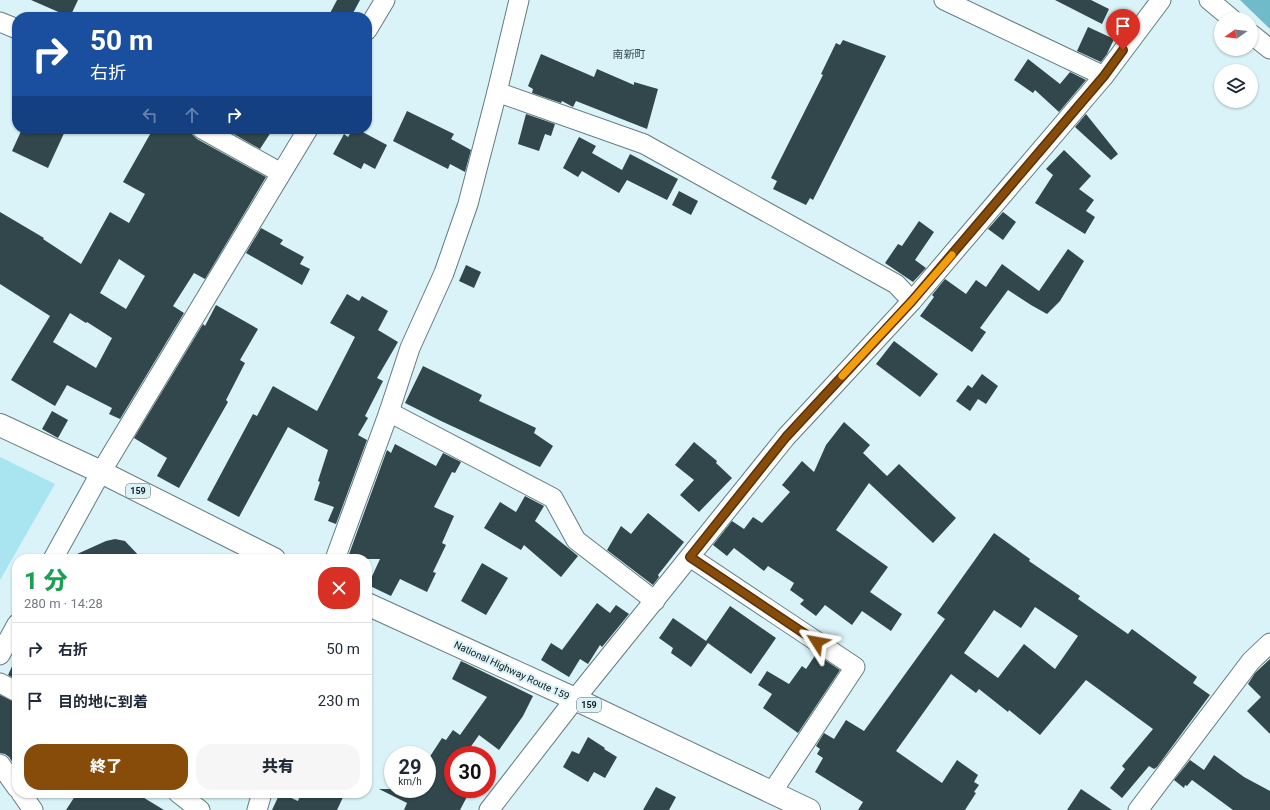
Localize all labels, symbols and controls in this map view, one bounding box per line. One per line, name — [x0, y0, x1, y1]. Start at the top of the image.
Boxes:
pin — [1106, 9, 1140, 50]
north arrow — [1214, 12, 1258, 56]
map controls — [1214, 12, 1258, 108]
icon: arrive — [1112, 15, 1134, 37]
text: 50 m — [90, 24, 153, 57]
icon: right — [24, 28, 76, 80]
district label: 南新町 — [613, 48, 646, 61]
text: 右折 — [90, 62, 126, 83]
button: layers — [1214, 64, 1258, 108]
icon: left — [139, 104, 161, 126]
icon: ahead — [181, 104, 203, 126]
icon: right — [223, 104, 245, 126]
road number: 159 — [126, 484, 150, 498]
text: 1 分 — [24, 567, 68, 595]
button: close — [318, 567, 360, 609]
text: 280 m · 14:28 — [24, 596, 103, 611]
position arrow — [796, 621, 838, 663]
icon: right — [24, 638, 46, 660]
street label: National Highway Route 159 — [452, 639, 571, 702]
text: 50 m — [326, 640, 360, 658]
text: 右折 — [58, 641, 88, 659]
icon: arrive — [24, 690, 46, 712]
text: 230 m — [318, 692, 360, 710]
text: 目的地に到着 — [58, 693, 148, 711]
road number: 159 — [577, 698, 601, 712]
button: 終了 — [24, 744, 188, 790]
button: 共有 — [196, 744, 360, 790]
speed limit sign: 30 — [444, 746, 496, 798]
text: 29 — [399, 755, 421, 779]
text: km/h — [398, 776, 422, 787]

